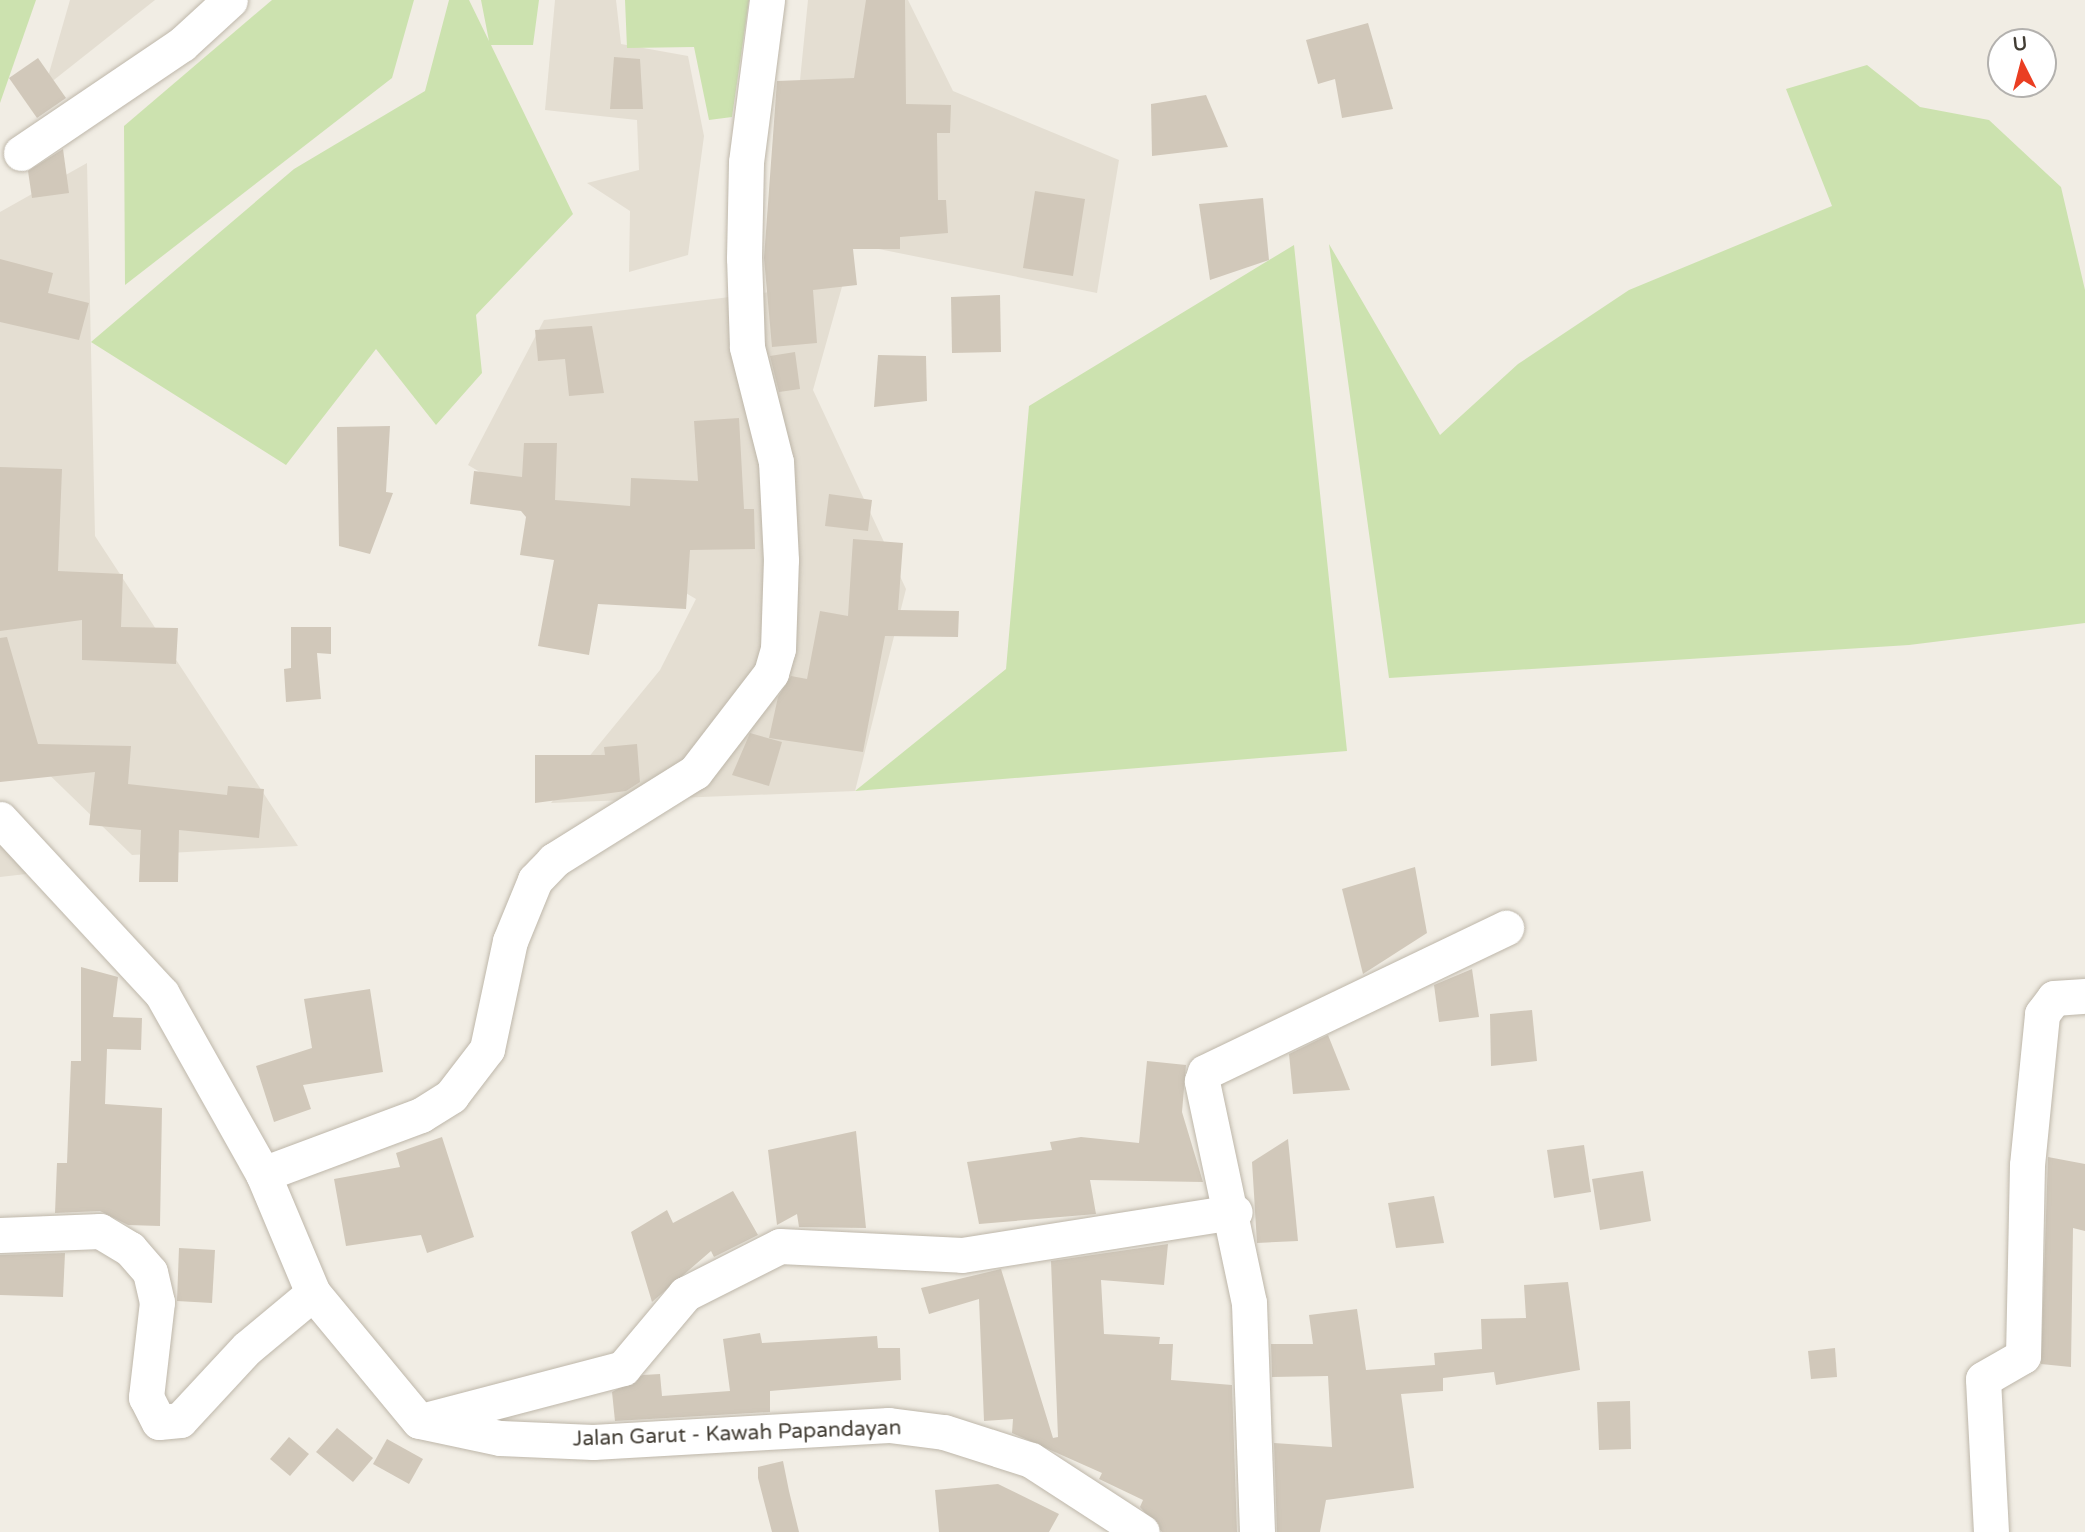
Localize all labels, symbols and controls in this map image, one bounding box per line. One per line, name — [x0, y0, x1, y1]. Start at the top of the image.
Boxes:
north arrow — [1987, 28, 2057, 98]
text: U — [2012, 32, 2028, 56]
street label: Jalan Garut - Kawah Papandayan — [572, 1416, 902, 1452]

